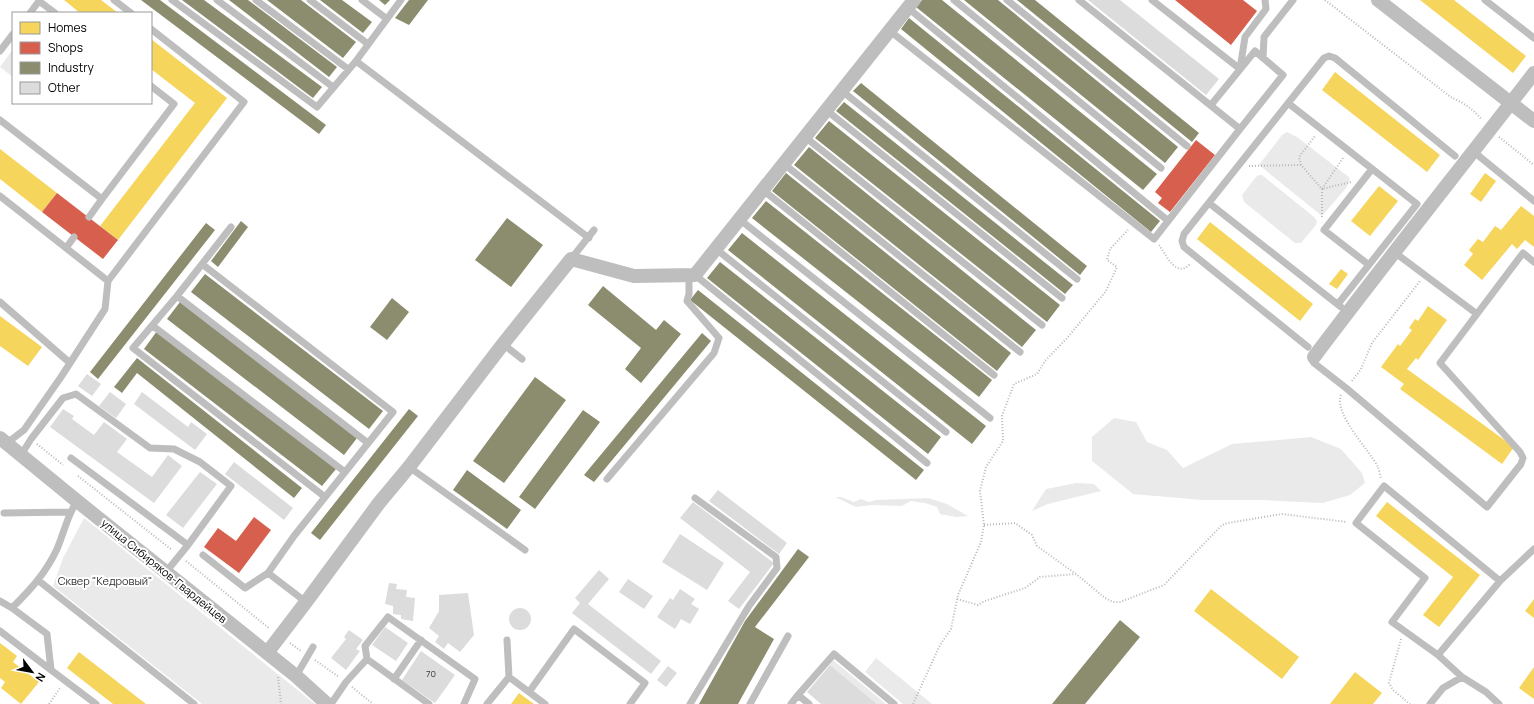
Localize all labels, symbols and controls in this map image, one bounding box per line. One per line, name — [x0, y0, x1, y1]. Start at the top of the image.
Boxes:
legend — [12, 12, 152, 104]
text: Homes — [48, 19, 87, 36]
text: Shops — [48, 39, 83, 56]
text: Industry — [48, 59, 94, 76]
text: Other — [48, 79, 81, 96]
street label: улица Сибиряков-Гвардейцев — [98, 515, 230, 626]
park label: Сквер "Кедровый" — [58, 573, 152, 588]
north arrow — [12, 652, 52, 692]
house number: 70 — [426, 667, 436, 680]
text: N — [32, 670, 49, 685]

